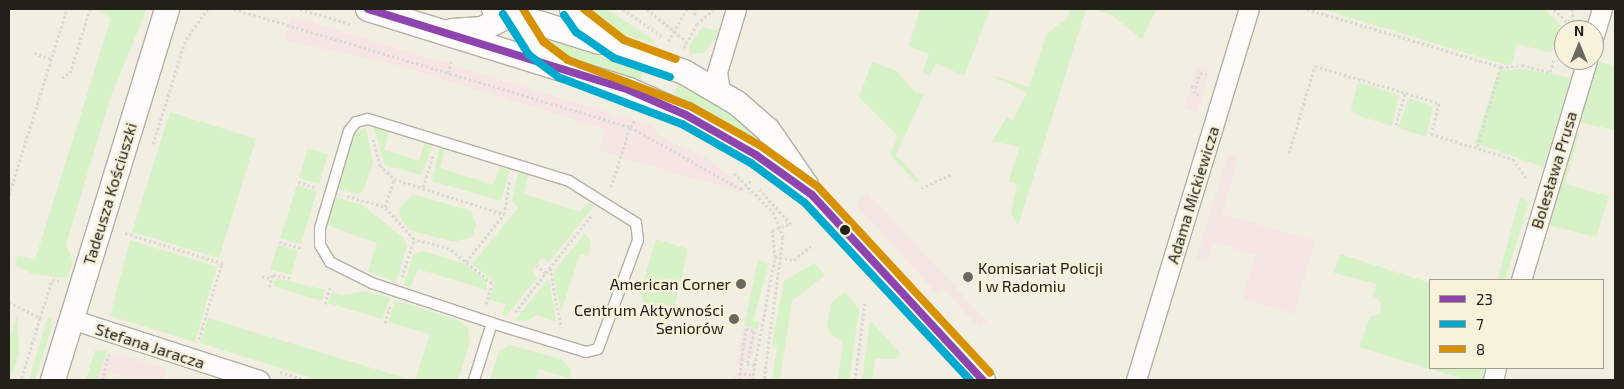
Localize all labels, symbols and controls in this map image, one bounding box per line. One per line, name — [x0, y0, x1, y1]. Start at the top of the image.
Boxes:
north arrow — [1554, 20, 1604, 70]
text: N — [1574, 22, 1584, 39]
street label: Bolesława Prusa — [1527, 109, 1581, 231]
street label: Tadeusza Kościuszki — [79, 120, 141, 268]
street label: Adama Mickiewicza — [1163, 124, 1223, 266]
unlabelled marker — [840, 225, 850, 235]
place label: Komisariat Policji I w Radomiu — [978, 258, 1103, 296]
marker: Komisariat Policji I w Radomiu — [962, 271, 974, 283]
place label: American Corner — [610, 274, 731, 294]
marker: American Corner — [735, 278, 747, 290]
legend — [1429, 279, 1604, 369]
text: 23 — [1476, 290, 1493, 308]
place label: Centrum Aktywności Seniorów — [574, 300, 724, 338]
marker: Centrum Aktywności Seniorów — [728, 313, 740, 325]
text: 7 — [1476, 315, 1484, 333]
street label: Stefana Jaracza — [93, 319, 207, 373]
text: 8 — [1476, 340, 1485, 358]

